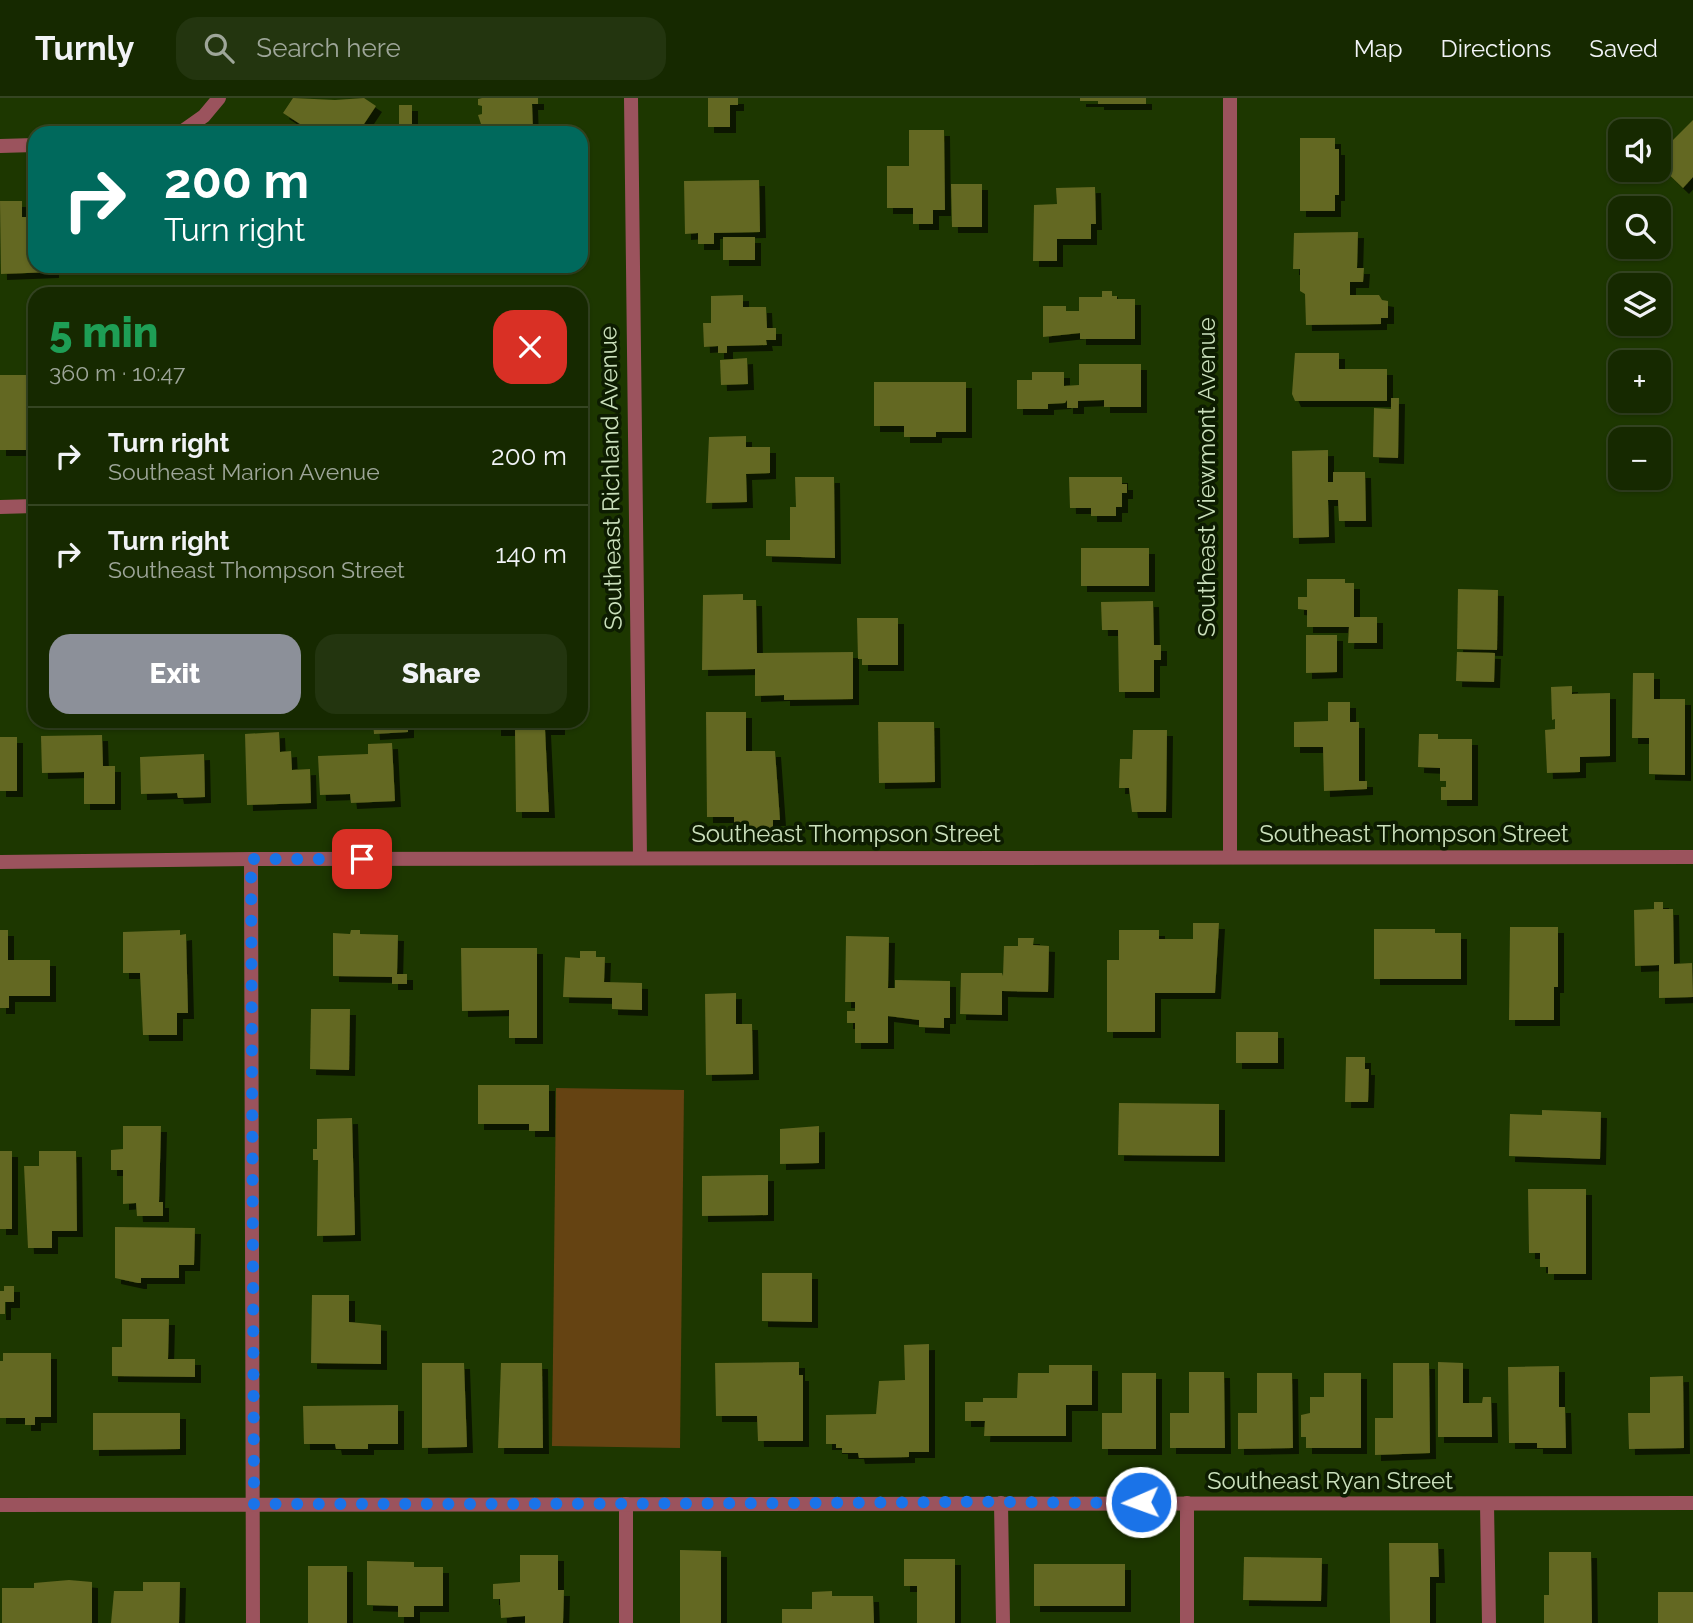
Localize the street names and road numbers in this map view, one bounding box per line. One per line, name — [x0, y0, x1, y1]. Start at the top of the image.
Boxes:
street label: Southeast Viewmont Avenue — [1192, 317, 1221, 637]
street label: Southeast Richland Avenue — [593, 326, 628, 630]
street label: Southeast Thompson Street — [691, 819, 1001, 848]
street label: Southeast Thompson Street — [1259, 819, 1569, 848]
street label: Southeast Ryan Street — [1207, 1466, 1453, 1495]

